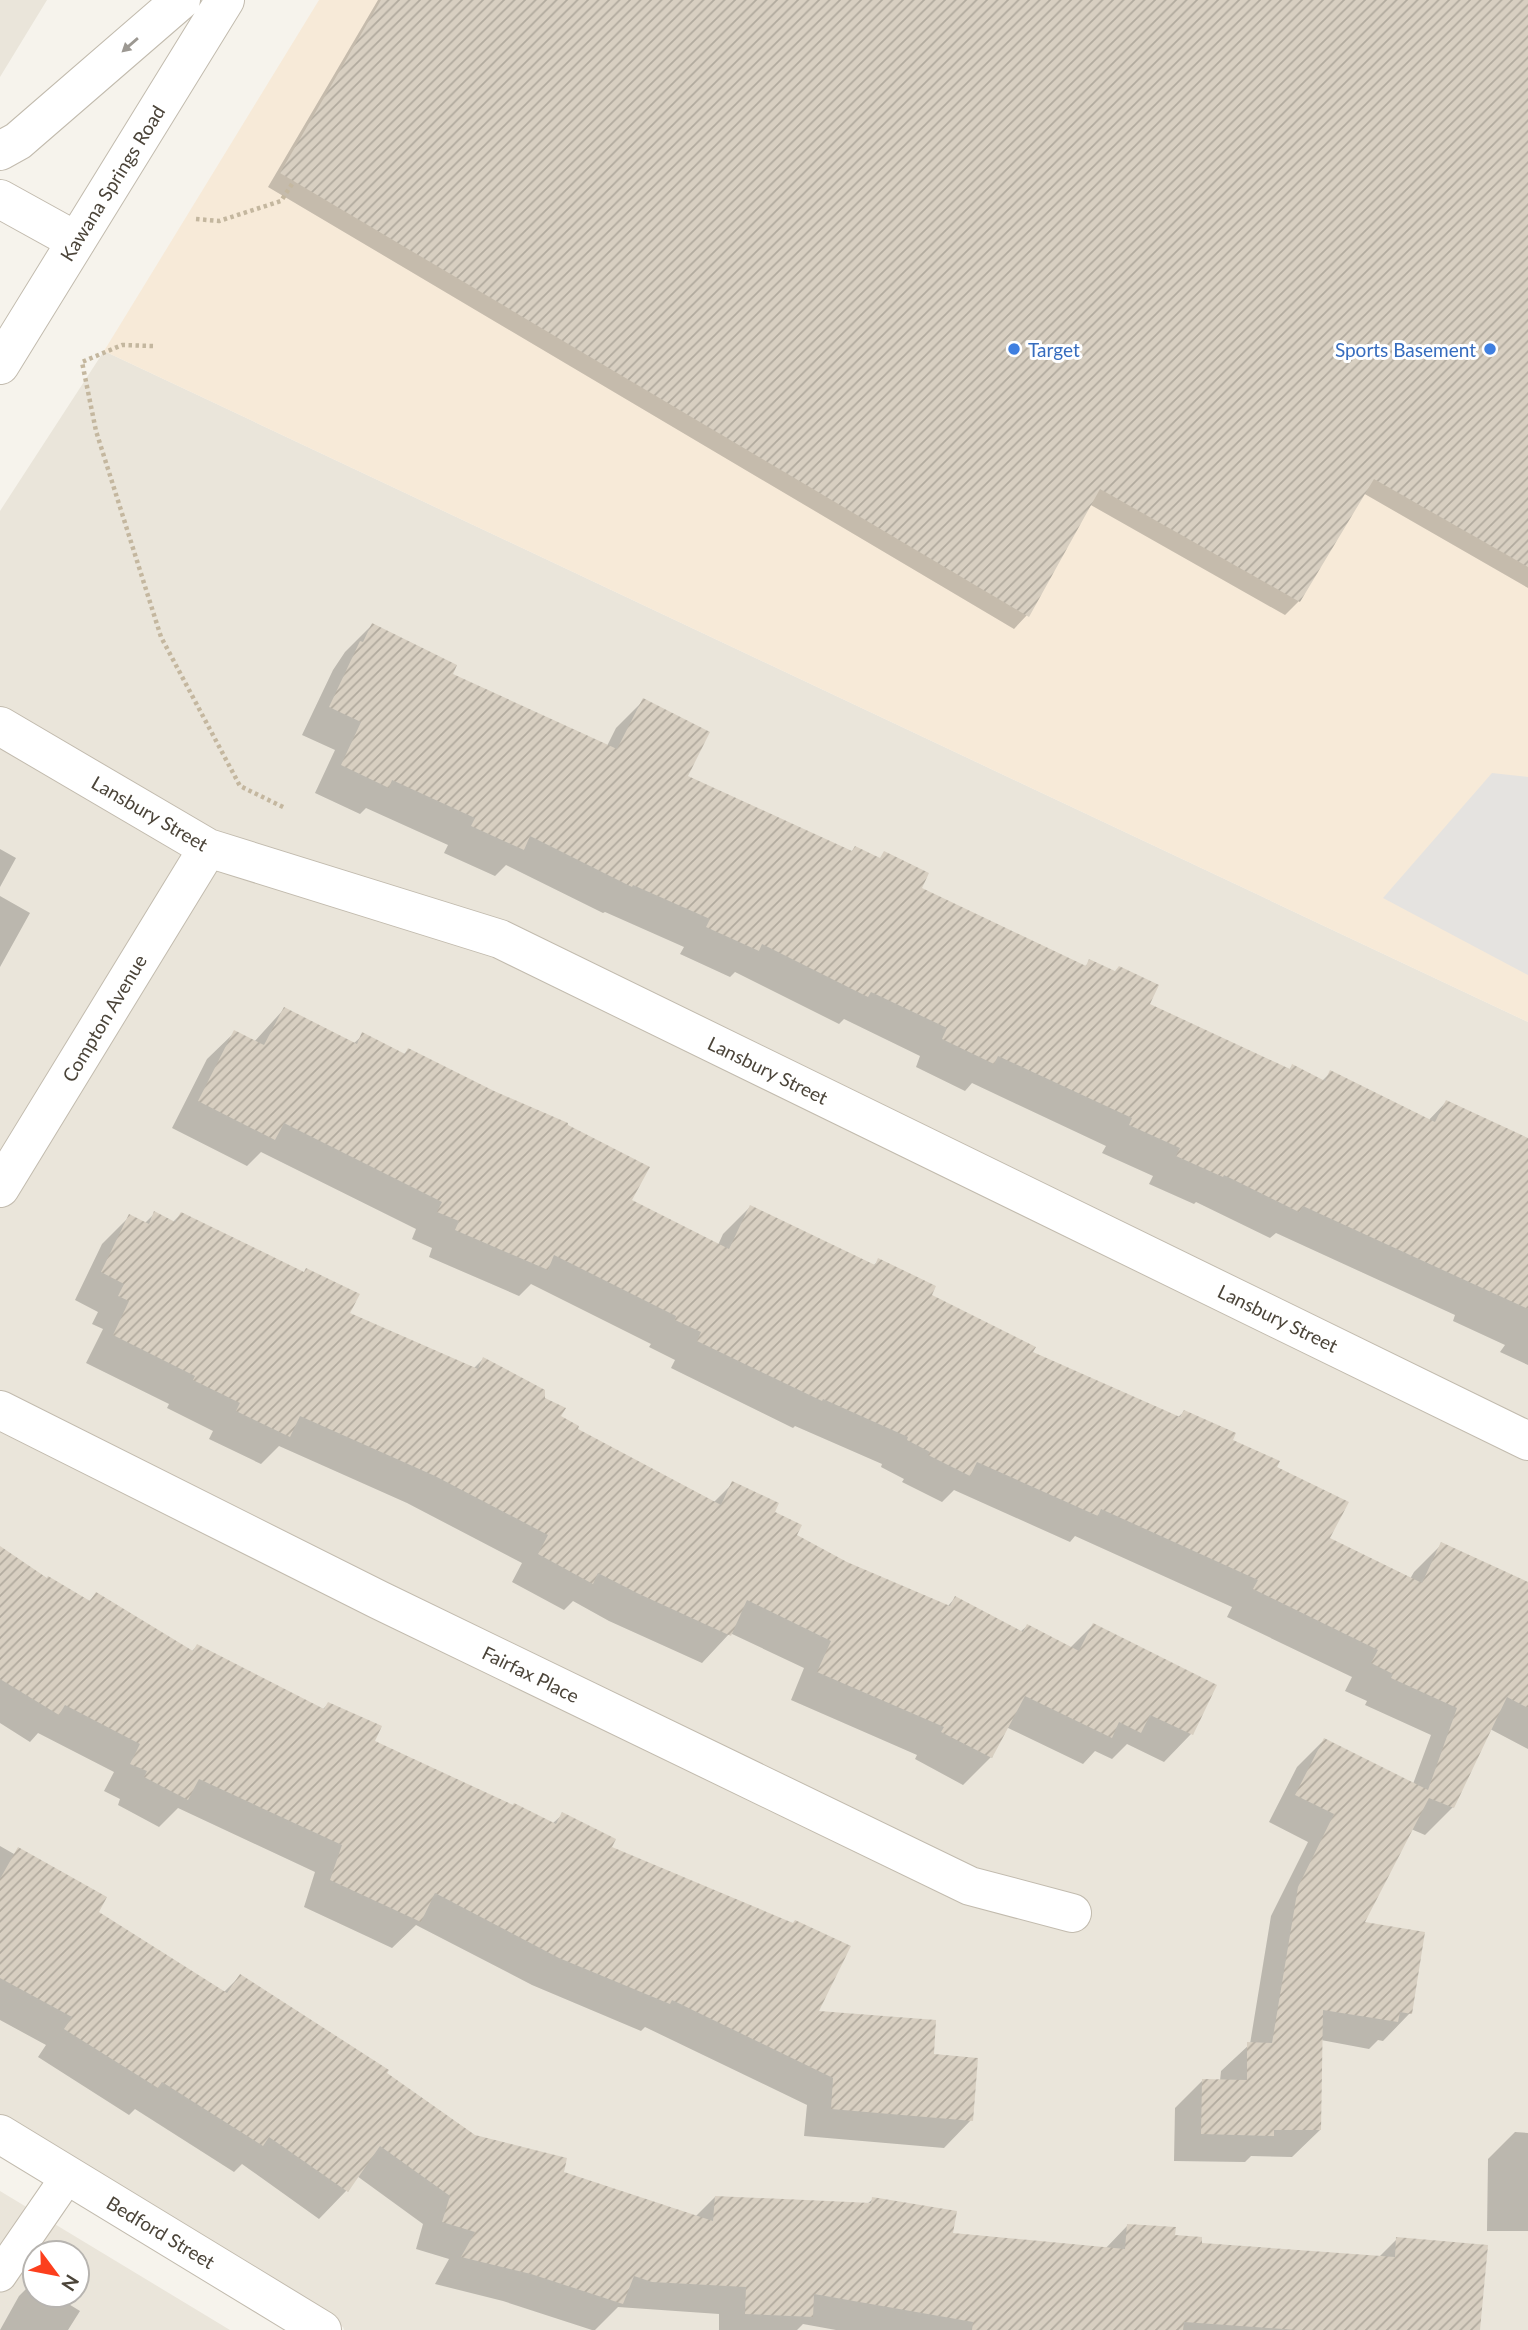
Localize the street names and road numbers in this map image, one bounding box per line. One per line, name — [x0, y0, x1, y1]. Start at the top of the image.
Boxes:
street label: Kawana Springs Road — [55, 101, 169, 265]
street label: Lansbury Street — [88, 770, 212, 856]
street label: Compton Avenue — [57, 950, 151, 1086]
street label: Lansbury Street — [704, 1031, 832, 1109]
street label: Lansbury Street — [1214, 1279, 1342, 1357]
street label: Fairfax Place — [479, 1641, 583, 1707]
street label: Bedford Street — [103, 2191, 219, 2273]

